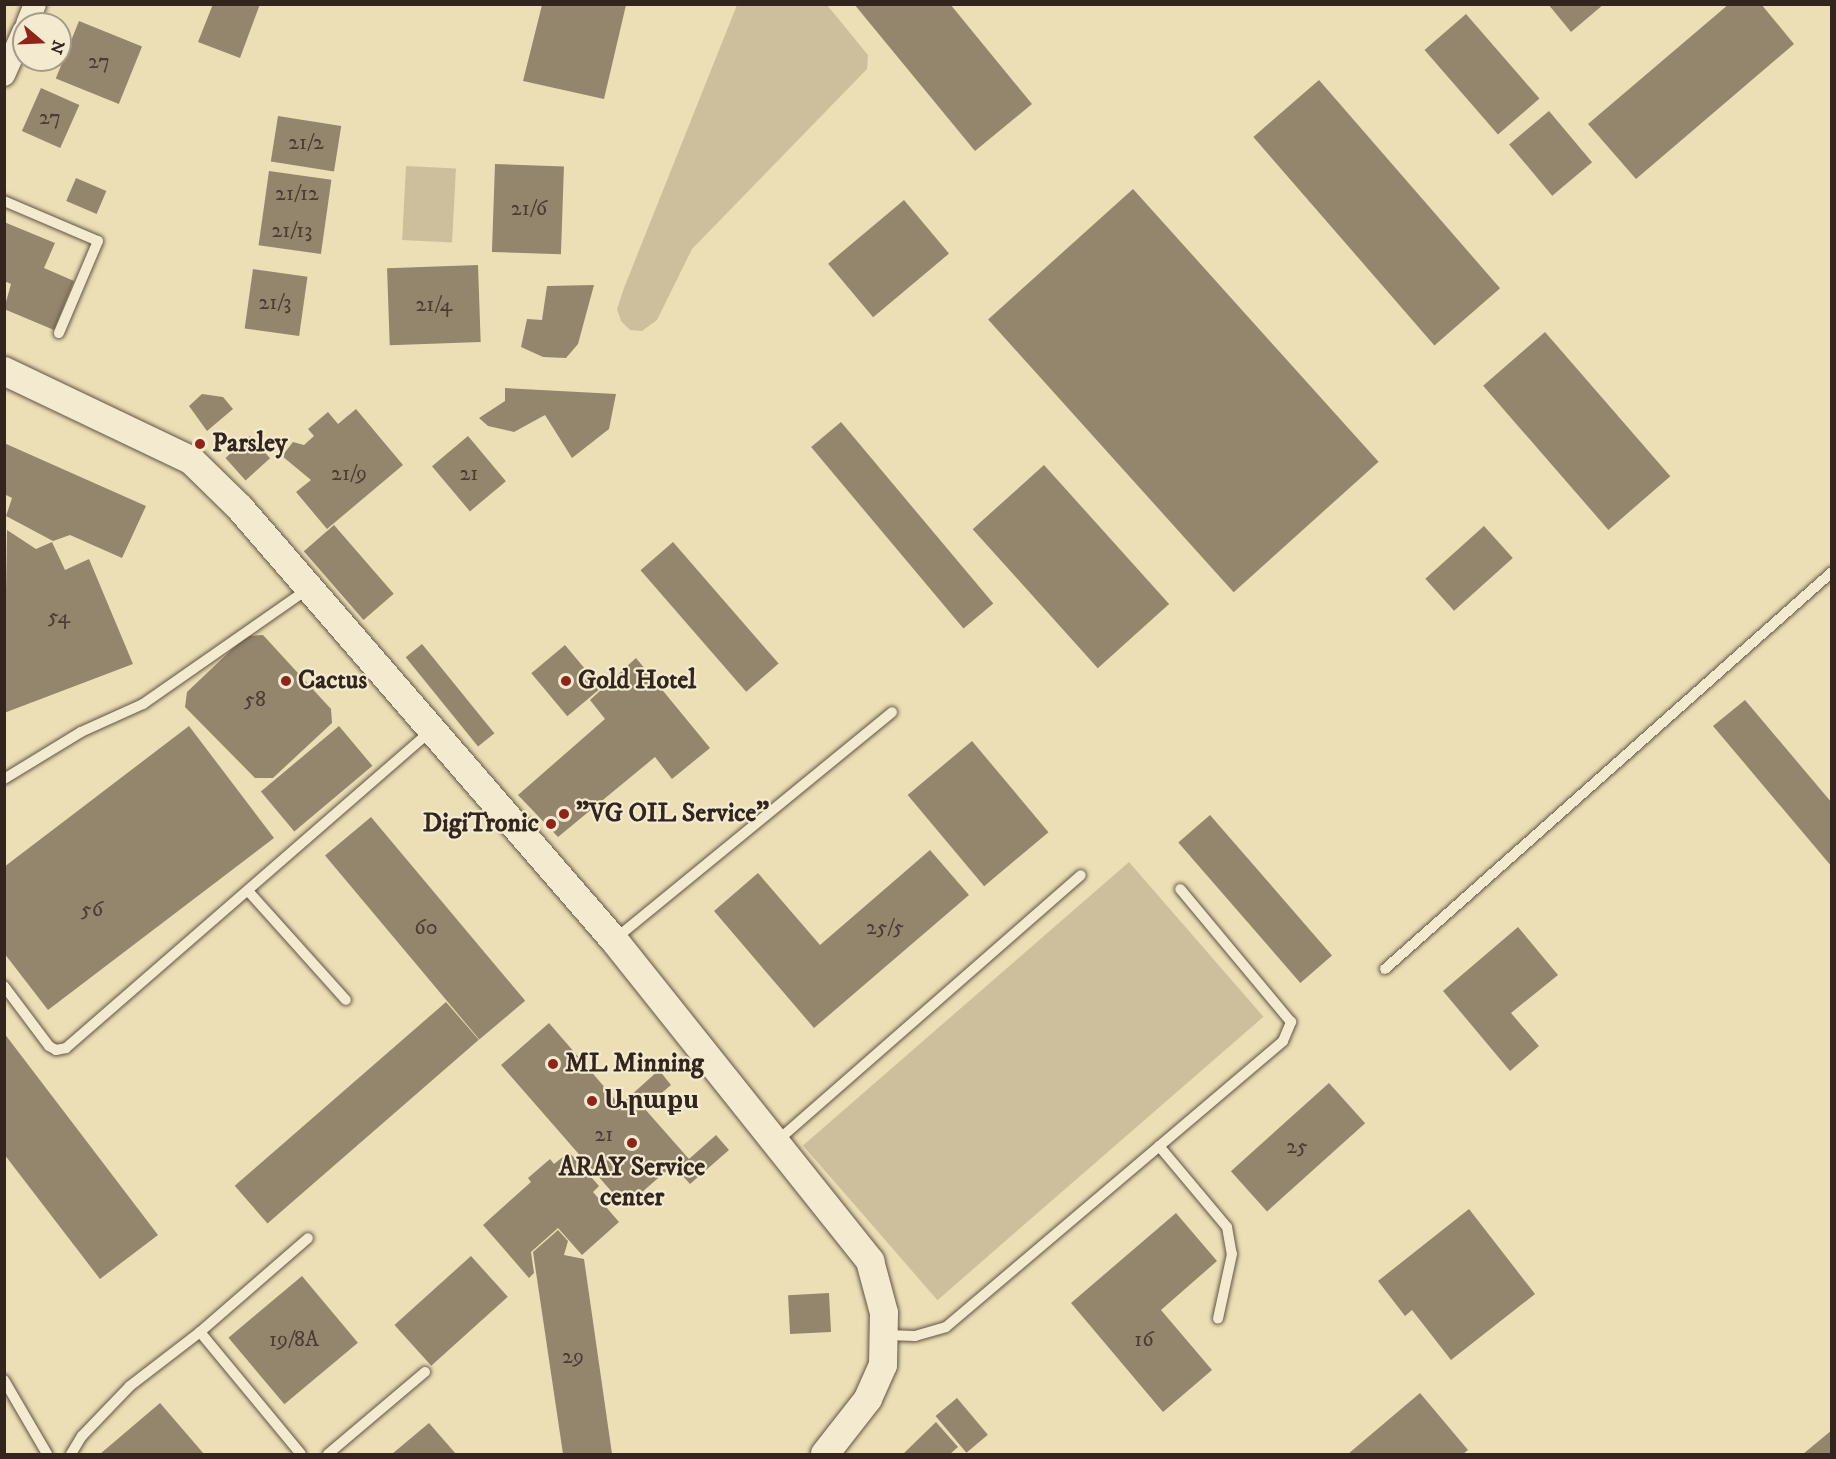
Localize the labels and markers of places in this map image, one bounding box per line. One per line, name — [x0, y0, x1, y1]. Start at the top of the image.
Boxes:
place label: Parsley — [212, 428, 287, 460]
marker: Parsley — [193, 437, 207, 451]
place label: Cactus — [298, 665, 367, 697]
place label: Gold Hotel — [578, 665, 696, 697]
marker: Cactus — [279, 674, 293, 688]
marker: Gold Hotel — [559, 674, 573, 688]
place label: "VG OIL Service" — [576, 798, 769, 830]
marker: "VG OIL Service" — [557, 807, 571, 821]
place label: DigiTronic — [423, 808, 539, 840]
marker: DigiTronic — [544, 817, 558, 831]
place label: ML Minning — [565, 1048, 704, 1080]
marker: ML Minning — [546, 1057, 560, 1071]
place label: Արաքս — [604, 1085, 699, 1117]
marker: Արաքս — [585, 1094, 599, 1108]
marker: ARAY Service center — [625, 1136, 639, 1150]
place label: ARAY Service center — [559, 1152, 705, 1214]

